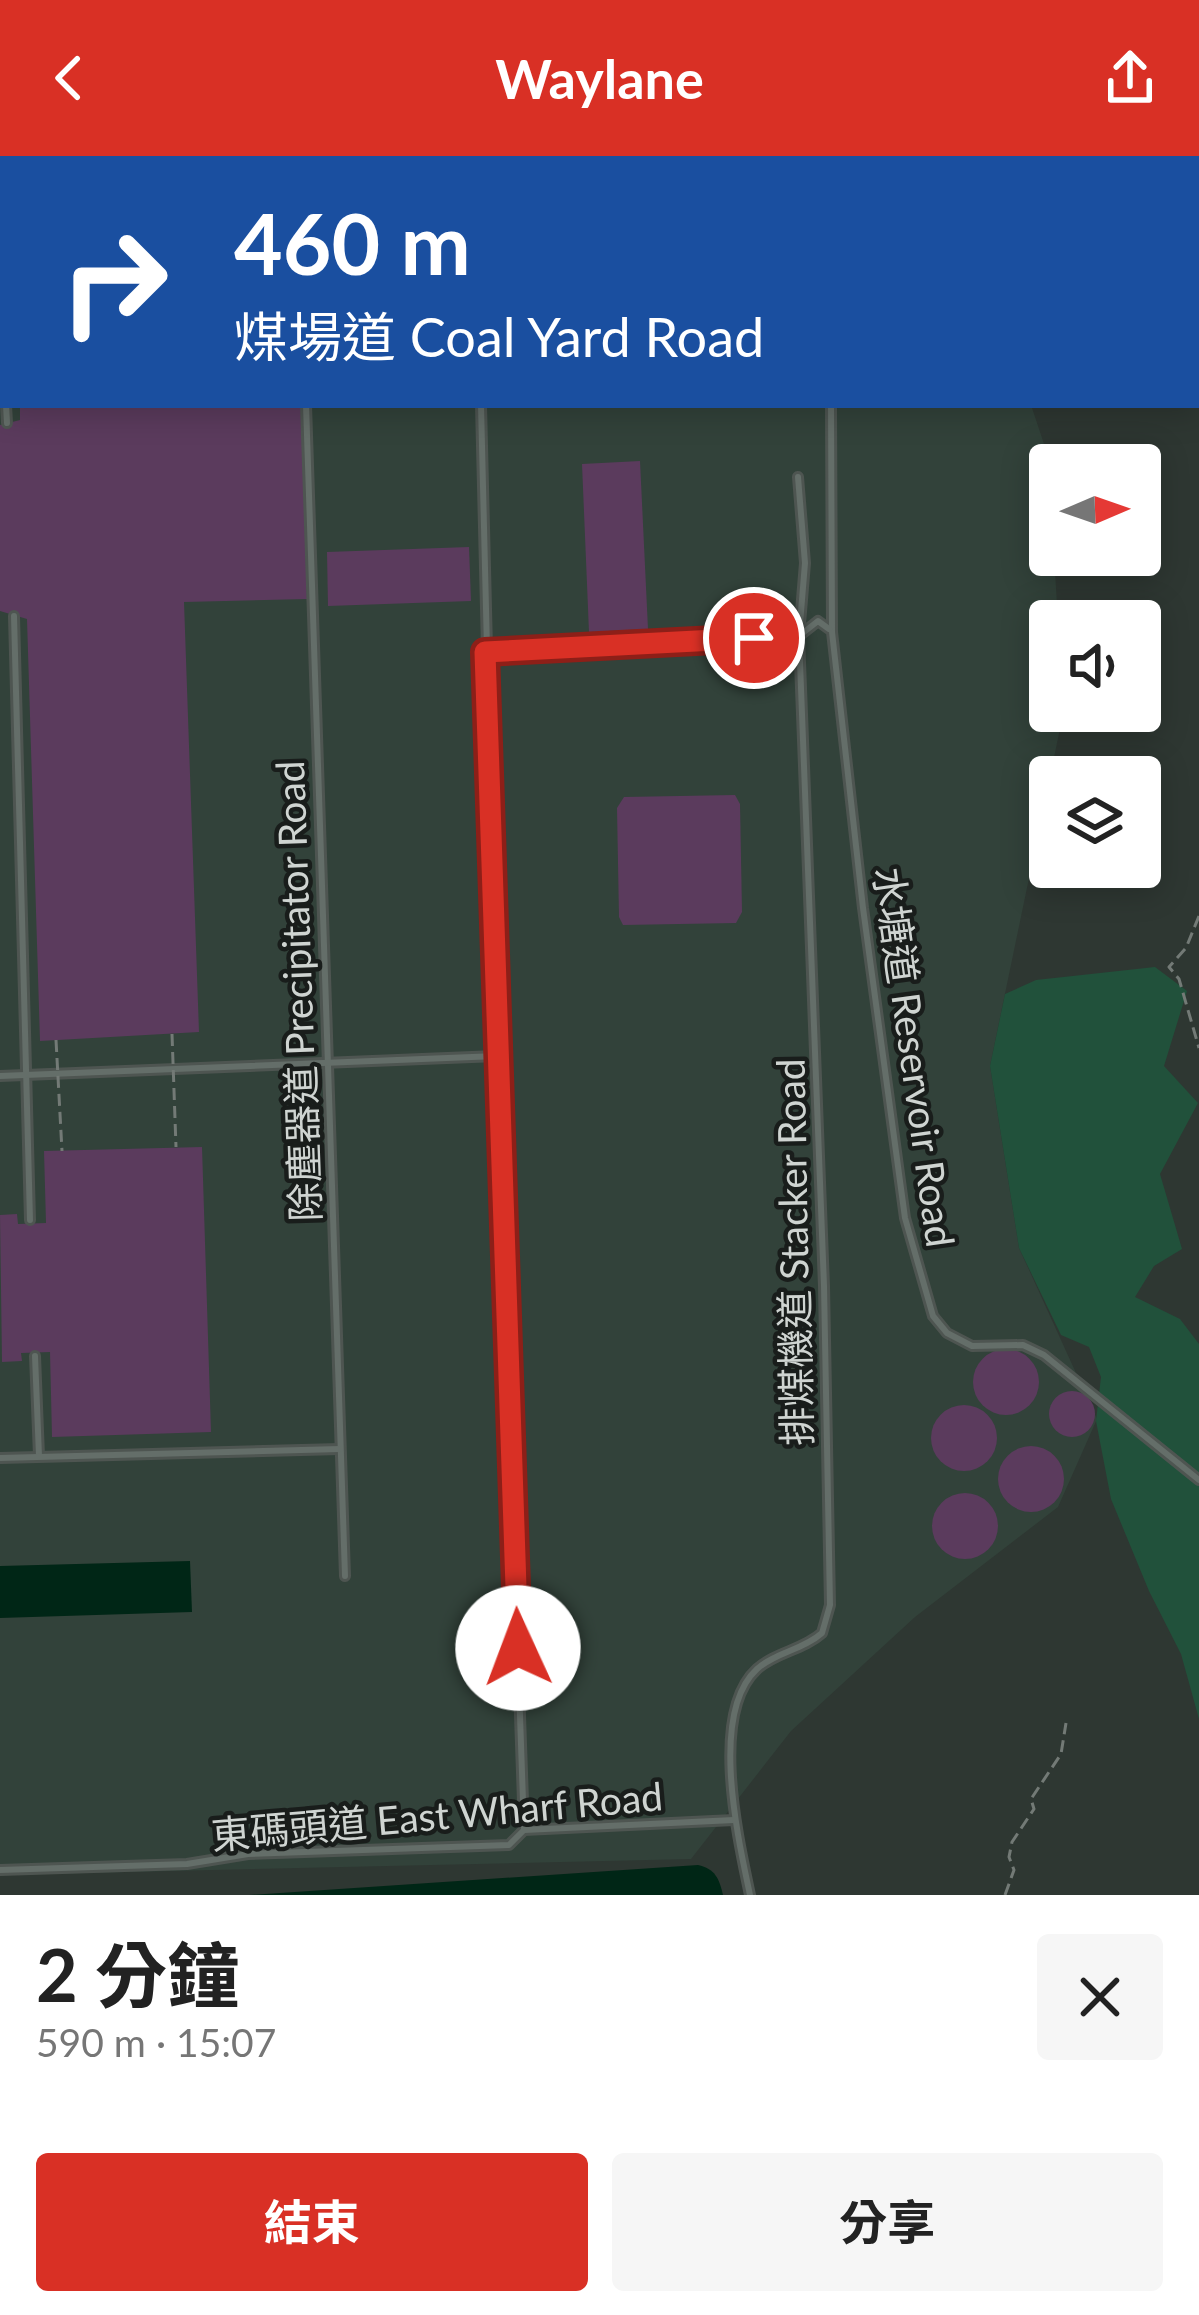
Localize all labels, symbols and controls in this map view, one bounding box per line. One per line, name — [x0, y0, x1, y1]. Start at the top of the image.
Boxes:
icon: back — [36, 45, 102, 111]
icon: share — [1097, 45, 1163, 111]
text: Waylane — [495, 46, 704, 111]
text: 460 m — [234, 192, 471, 293]
icon: right — [36, 204, 192, 360]
text: 煤場道 Coal Yard Road — [234, 304, 764, 369]
north arrow — [1029, 444, 1161, 576]
map controls — [1029, 444, 1161, 888]
pin — [703, 587, 805, 689]
button: sound — [1029, 600, 1161, 732]
icon: arrive — [721, 605, 787, 671]
button: layers — [1029, 756, 1161, 888]
street label: 除塵器道 Precipitator Road — [266, 760, 328, 1222]
street label: 水塘道 Reservoir Road — [866, 864, 964, 1250]
street label: 排煤機道 Stacker Road — [767, 1058, 819, 1446]
position arrow — [455, 1585, 581, 1711]
street label: 東碼頭道 East Wharf Road — [209, 1772, 665, 1858]
text: 2 分鐘 — [36, 1931, 239, 2017]
button: close — [1037, 1934, 1163, 2060]
text: 590 m · 15:07 — [36, 2019, 276, 2065]
button: 結束 — [36, 2153, 588, 2291]
button: 分享 — [612, 2153, 1163, 2291]

